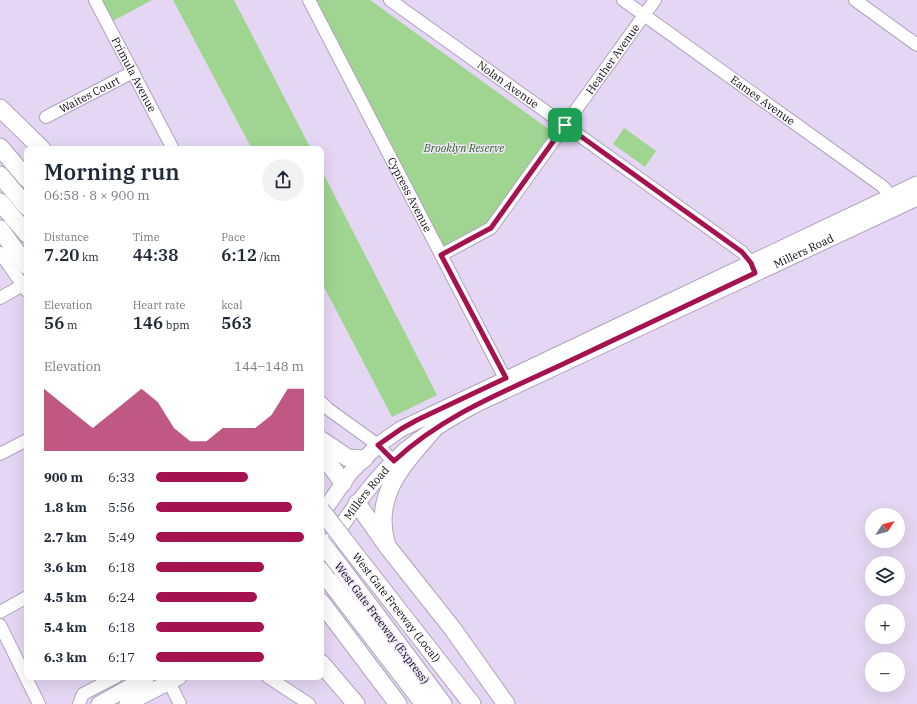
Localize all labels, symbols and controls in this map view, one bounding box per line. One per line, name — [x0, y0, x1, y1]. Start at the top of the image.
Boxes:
street label: Heather Avenue — [583, 21, 643, 97]
street label: Primula Avenue — [109, 34, 159, 115]
street label: Nolan Avenue — [474, 58, 541, 111]
street label: Eames Avenue — [728, 72, 798, 128]
street label: Waites Court — [57, 73, 122, 116]
pin — [548, 108, 582, 142]
icon: arrive — [554, 114, 576, 136]
park label: Brooklyn Reserve — [423, 141, 504, 155]
street label: Cypress Avenue — [385, 155, 435, 234]
text: Morning run — [44, 157, 180, 186]
button: share — [262, 159, 304, 201]
text: 06:58 · 8 × 900 m — [44, 187, 150, 204]
text: Distance — [44, 230, 89, 244]
text: Time — [133, 230, 160, 244]
text: Pace — [221, 230, 246, 244]
street label: Millers Road — [771, 231, 836, 271]
text: 7.20 — [44, 244, 79, 266]
text: 44:38 — [133, 244, 179, 266]
text: 6:12 — [221, 244, 257, 266]
text: km — [79, 250, 99, 264]
text: /km — [257, 250, 281, 264]
text: Elevation — [44, 298, 92, 312]
text: Heart rate — [133, 298, 185, 312]
text: kcal — [221, 298, 243, 312]
text: 56 — [44, 312, 64, 334]
text: 146 — [133, 312, 163, 334]
text: 563 — [221, 312, 252, 334]
text: m — [64, 318, 77, 332]
text: bpm — [163, 318, 190, 332]
text: Elevation — [44, 358, 101, 375]
text: 144–148 m — [234, 358, 304, 375]
street label: Millers Road — [341, 463, 392, 522]
text: 900 m — [44, 469, 83, 486]
text: 6:33 — [108, 469, 135, 486]
text: 1.8 km — [44, 499, 87, 516]
text: 5:56 — [108, 499, 135, 516]
north arrow — [865, 508, 905, 548]
map controls — [865, 508, 905, 692]
text: 2.7 km — [44, 529, 87, 546]
text: 5:49 — [108, 529, 135, 546]
street label: West Gate Freeway (Local) — [349, 550, 444, 665]
button: layers — [865, 556, 905, 596]
text: 3.6 km — [44, 559, 87, 576]
text: 6:18 — [108, 559, 135, 576]
street label: West Gate Freeway (Express) — [332, 559, 432, 687]
text: 4.5 km — [44, 589, 87, 606]
text: 6:24 — [108, 589, 135, 606]
button: + — [865, 604, 905, 644]
text: 5.4 km — [44, 619, 87, 636]
text: 6:18 — [108, 619, 135, 636]
text: 6.3 km — [44, 649, 87, 666]
text: 6:17 — [108, 649, 135, 666]
button: − — [865, 652, 905, 692]

